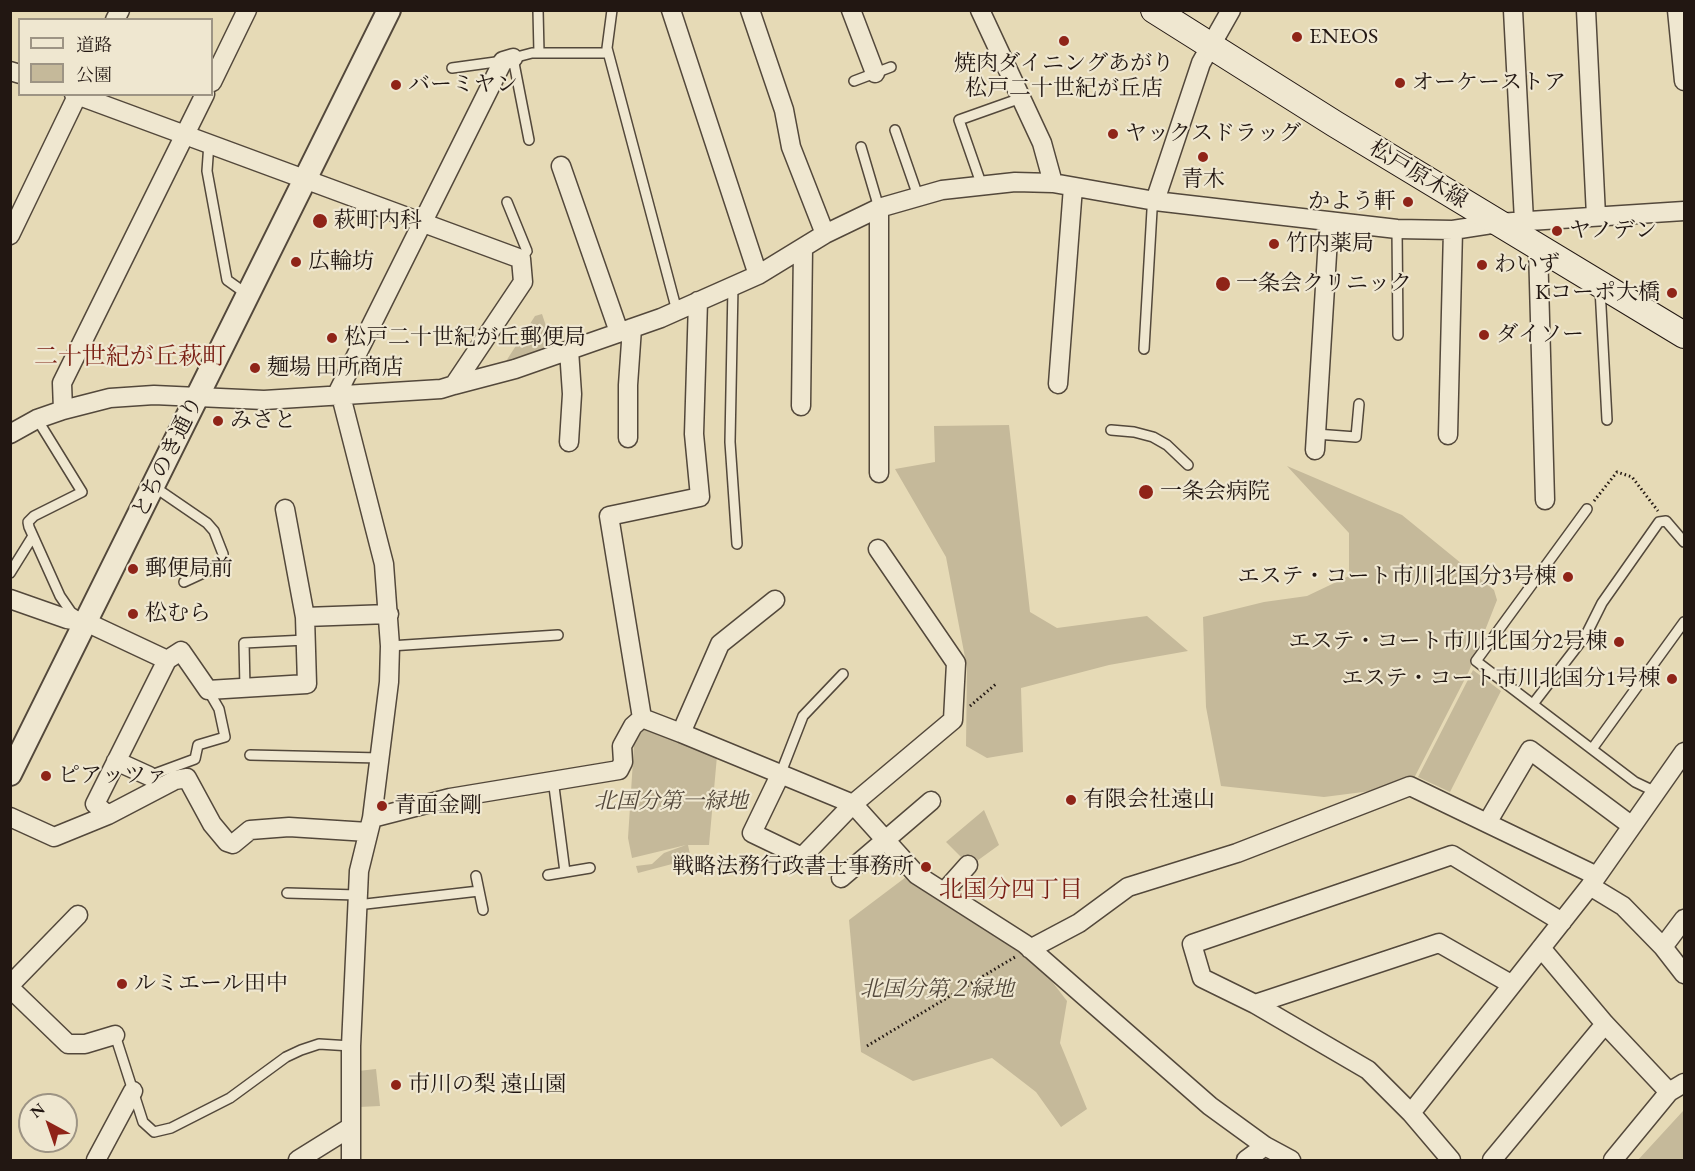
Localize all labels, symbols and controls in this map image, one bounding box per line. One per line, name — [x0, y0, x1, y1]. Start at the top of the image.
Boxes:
legend — [18, 18, 213, 96]
place label: ENEOS — [1309, 24, 1378, 50]
marker: ENEOS — [1290, 30, 1304, 44]
text: 道路 — [76, 33, 112, 56]
marker: 焼肉ダイニングあがり 松戸二十世紀が丘店 — [1057, 34, 1071, 48]
place label: 焼肉ダイニングあがり 松戸二十世紀が丘店 — [954, 51, 1174, 102]
text: 公園 — [76, 63, 112, 86]
place label: オーケーストア — [1412, 70, 1566, 96]
place label: バーミヤン — [408, 72, 518, 98]
marker: オーケーストア — [1393, 76, 1407, 90]
marker: バーミヤン — [389, 78, 403, 92]
place label: ヤックスドラッグ — [1125, 121, 1301, 147]
marker: ヤックスドラッグ — [1106, 127, 1120, 141]
street label: 松戸原木線 — [1364, 135, 1472, 215]
marker: 青木 — [1196, 150, 1210, 164]
place label: 青木 — [1181, 167, 1225, 193]
place label: かよう軒 — [1308, 189, 1396, 215]
marker: かよう軒 — [1401, 195, 1415, 209]
place label: 萩町内科 — [334, 208, 422, 234]
marker: 萩町内科 — [311, 212, 329, 230]
place label: ヤノデン — [1569, 218, 1657, 244]
marker: ヤノデン — [1550, 224, 1564, 238]
place label: 竹内薬局 — [1286, 231, 1374, 257]
marker: 竹内薬局 — [1267, 237, 1281, 251]
place label: 広輪坊 — [308, 249, 374, 275]
place label: わいず — [1494, 252, 1560, 278]
marker: 広輪坊 — [289, 255, 303, 269]
marker: わいず — [1475, 258, 1489, 272]
place label: 一条会クリニック — [1236, 271, 1412, 297]
marker: 一条会クリニック — [1214, 275, 1232, 293]
place label: Kコーポ大橋 — [1535, 280, 1660, 306]
marker: Kコーポ大橋 — [1665, 286, 1679, 300]
place label: ダイソー — [1496, 322, 1584, 348]
place label: 松戸二十世紀が丘郵便局 — [344, 325, 586, 351]
marker: ダイソー — [1477, 328, 1491, 342]
marker: 松戸二十世紀が丘郵便局 — [325, 331, 339, 345]
district label: 二十世紀が丘萩町 — [34, 343, 226, 371]
place label: 麺場 田所商店 — [267, 355, 403, 381]
marker: 麺場 田所商店 — [248, 361, 262, 375]
street label: とちのき通り — [127, 392, 209, 522]
place label: みさと — [230, 408, 296, 434]
marker: みさと — [211, 414, 225, 428]
place label: 一条会病院 — [1160, 479, 1270, 505]
marker: 一条会病院 — [1137, 483, 1155, 501]
place label: 郵便局前 — [145, 556, 233, 582]
marker: 郵便局前 — [126, 562, 140, 576]
place label: エステ・コート市川北国分3号棟 — [1237, 564, 1556, 590]
marker: エステ・コート市川北国分3号棟 — [1561, 570, 1575, 584]
place label: 松むら — [145, 601, 211, 627]
marker: 松むら — [126, 607, 140, 621]
place label: エステ・コート市川北国分2号棟 — [1288, 629, 1607, 655]
marker: エステ・コート市川北国分2号棟 — [1612, 635, 1626, 649]
place label: エステ・コート市川北国分1号棟 — [1341, 666, 1660, 692]
marker: エステ・コート市川北国分1号棟 — [1665, 672, 1679, 686]
place label: ピアッツァ — [58, 763, 168, 789]
marker: ピアッツァ — [39, 769, 53, 783]
place label: 有限会社遠山 — [1083, 787, 1215, 813]
park label: 北国分第一緑地 — [594, 789, 748, 815]
place label: 青面金剛 — [394, 793, 482, 819]
marker: 有限会社遠山 — [1064, 793, 1078, 807]
marker: 青面金剛 — [375, 799, 389, 813]
place label: 戦略法務行政書士事務所 — [672, 854, 914, 880]
marker: 戦略法務行政書士事務所 — [919, 860, 933, 874]
district label: 北国分四丁目 — [939, 876, 1083, 904]
place label: ルミエール田中 — [134, 971, 288, 997]
marker: ルミエール田中 — [115, 977, 129, 991]
park label: 北国分第２緑地 — [860, 977, 1014, 1003]
place label: 市川の梨 遠山園 — [408, 1072, 566, 1098]
marker: 市川の梨 遠山園 — [389, 1078, 403, 1092]
north arrow — [18, 1093, 78, 1153]
text: N — [26, 1098, 49, 1123]

